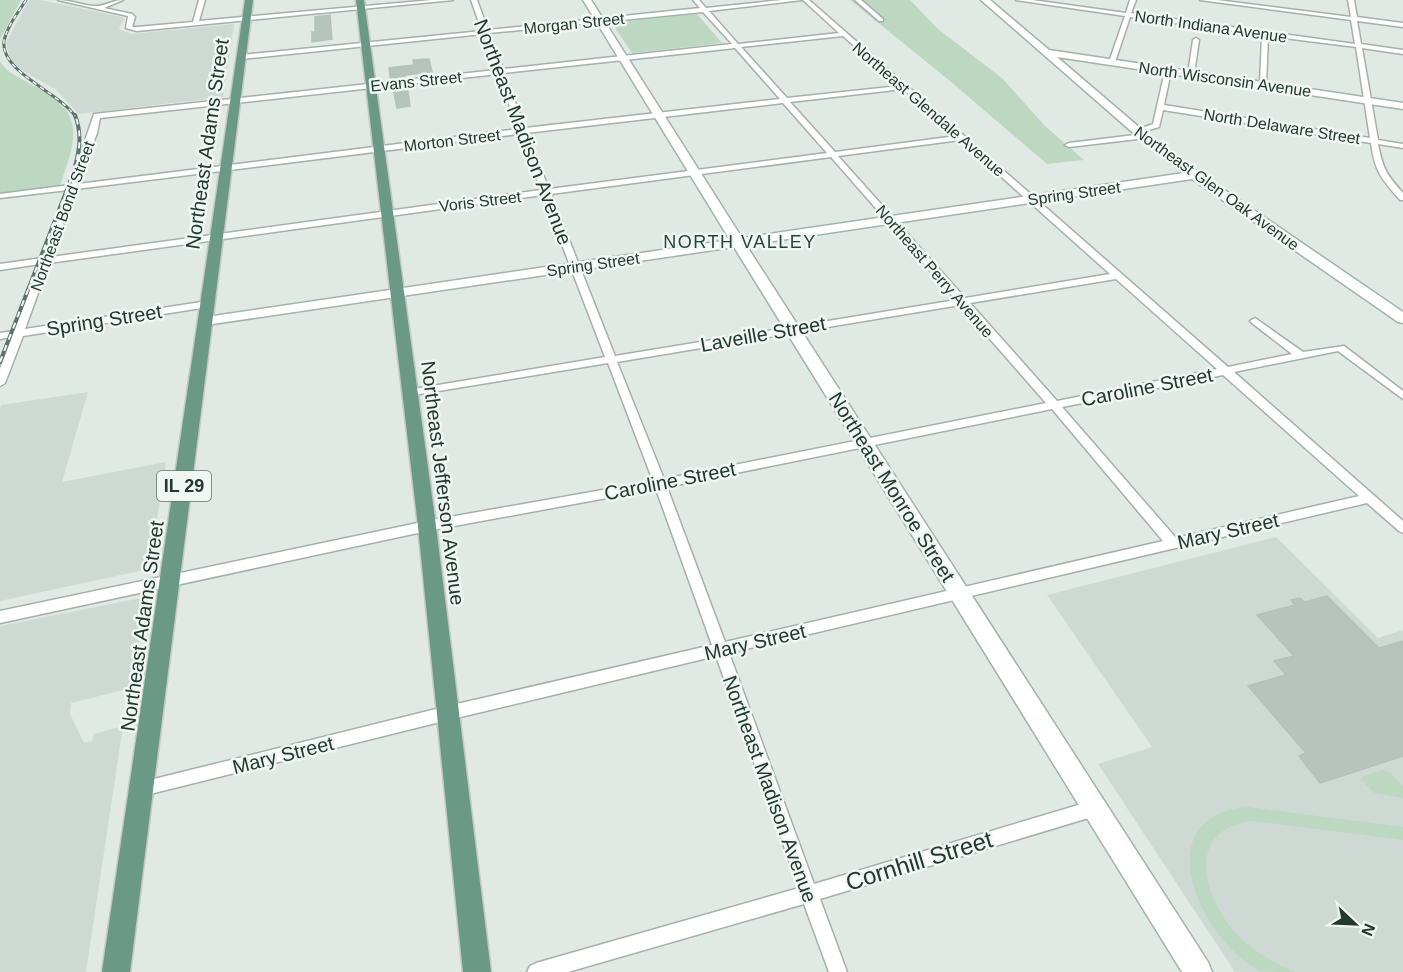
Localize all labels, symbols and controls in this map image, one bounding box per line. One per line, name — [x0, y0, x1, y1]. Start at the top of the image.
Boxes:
street label: North Indiana Avenue — [1134, 7, 1288, 46]
street label: Morgan Street — [523, 10, 626, 37]
street label: Northeast Madison Avenue — [470, 16, 576, 248]
street label: Northeast Adams Street — [181, 37, 233, 251]
street label: Northeast Glendale Avenue — [849, 39, 1008, 180]
street label: North Wisconsin Avenue — [1138, 59, 1312, 100]
street label: Evans Street — [370, 68, 463, 95]
street label: North Delaware Street — [1202, 106, 1362, 147]
street label: Northeast Glen Oak Avenue — [1131, 123, 1302, 254]
street label: Morton Street — [403, 126, 502, 155]
street label: Northeast Bond Street — [27, 138, 98, 293]
street label: Spring Street — [1027, 179, 1122, 208]
street label: Voris Street — [438, 188, 523, 215]
street label: Northeast Perry Avenue — [873, 202, 997, 341]
district label: NORTH VALLEY — [663, 232, 817, 252]
street label: Spring Street — [546, 250, 641, 279]
street label: Spring Street — [45, 300, 164, 340]
street label: Laveille Street — [699, 312, 828, 356]
street label: Northeast Jefferson Avenue — [417, 360, 469, 606]
street label: Caroline Street — [1079, 363, 1215, 411]
street label: Northeast Monroe Street — [825, 388, 960, 586]
street label: Caroline Street — [602, 457, 738, 505]
road number: IL 29 — [157, 471, 211, 501]
street label: Mary Street — [1175, 509, 1281, 553]
street label: Northeast Adams Street — [116, 519, 168, 733]
street label: Mary Street — [702, 620, 808, 664]
street label: Northeast Madison Avenue — [719, 673, 821, 905]
street label: Mary Street — [230, 732, 336, 778]
street label: Cornhill Street — [842, 825, 996, 896]
north arrow — [1325, 894, 1385, 954]
text: N — [1358, 921, 1378, 938]

